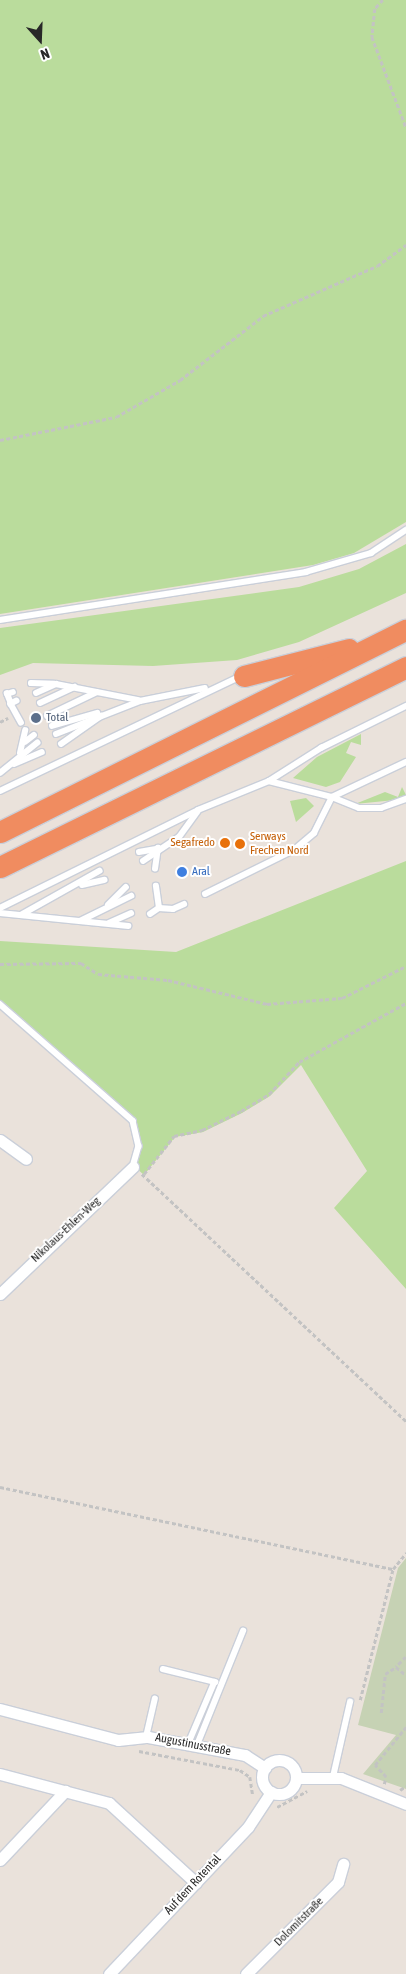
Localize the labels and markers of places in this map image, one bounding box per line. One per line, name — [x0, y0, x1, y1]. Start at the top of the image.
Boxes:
place label: Total — [46, 711, 68, 725]
marker: Total — [30, 712, 42, 724]
place label: Serways Frechen Nord — [250, 830, 309, 858]
place label: Segafredo — [170, 836, 215, 850]
marker: Segafredo — [219, 837, 231, 849]
marker: Serways Frechen Nord — [234, 838, 246, 850]
place label: Aral — [192, 865, 210, 879]
marker: Aral — [176, 866, 188, 878]

